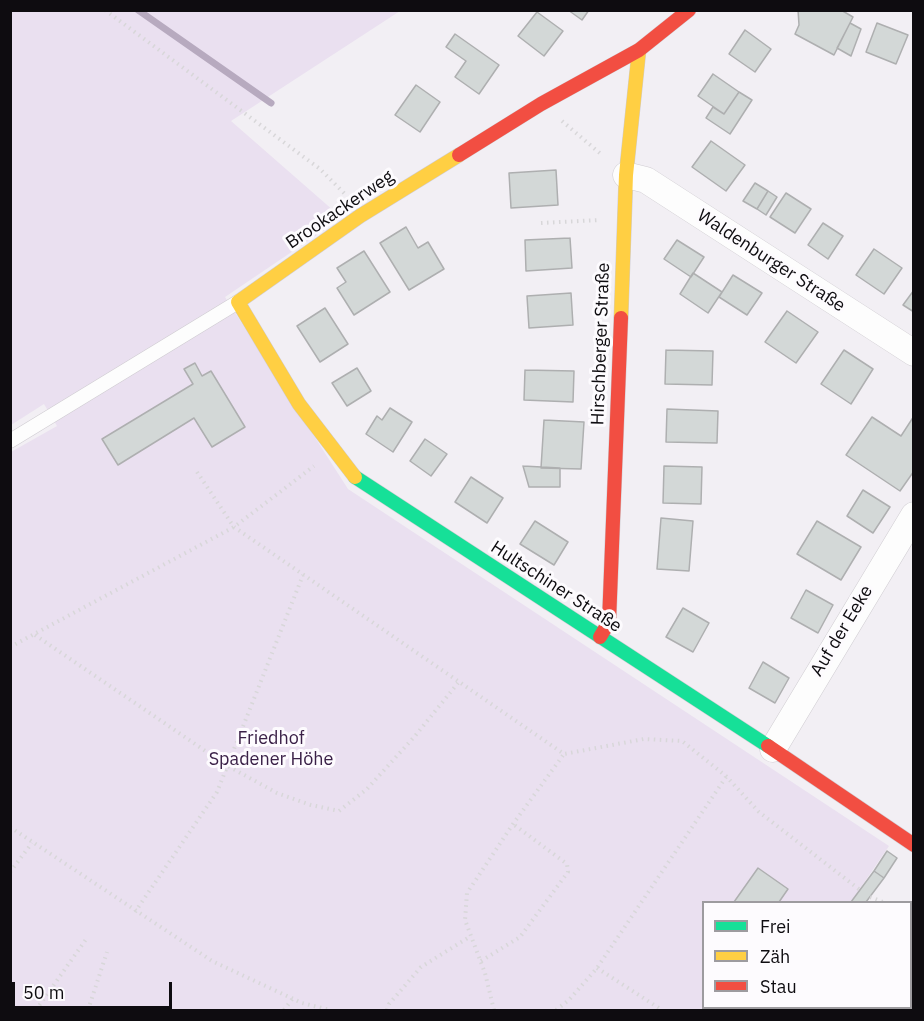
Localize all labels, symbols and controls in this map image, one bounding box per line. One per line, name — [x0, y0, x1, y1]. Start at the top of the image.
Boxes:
street label: Brookackerweg — [282, 166, 398, 254]
street label: Waldenburger Straße — [693, 205, 849, 317]
street label: Hirschberger Straße — [587, 262, 615, 426]
street label: Hultschiner Straße — [486, 537, 626, 637]
street label: Auf der Eeke — [806, 582, 878, 680]
park label: Friedhof Spadener Höhe — [209, 728, 333, 771]
legend — [702, 901, 912, 1009]
text: Frei — [760, 915, 791, 938]
text: Zäh — [760, 945, 790, 968]
scale bar — [15, 970, 176, 1008]
text: Stau — [760, 975, 797, 998]
text: 50 m — [23, 981, 65, 1004]

